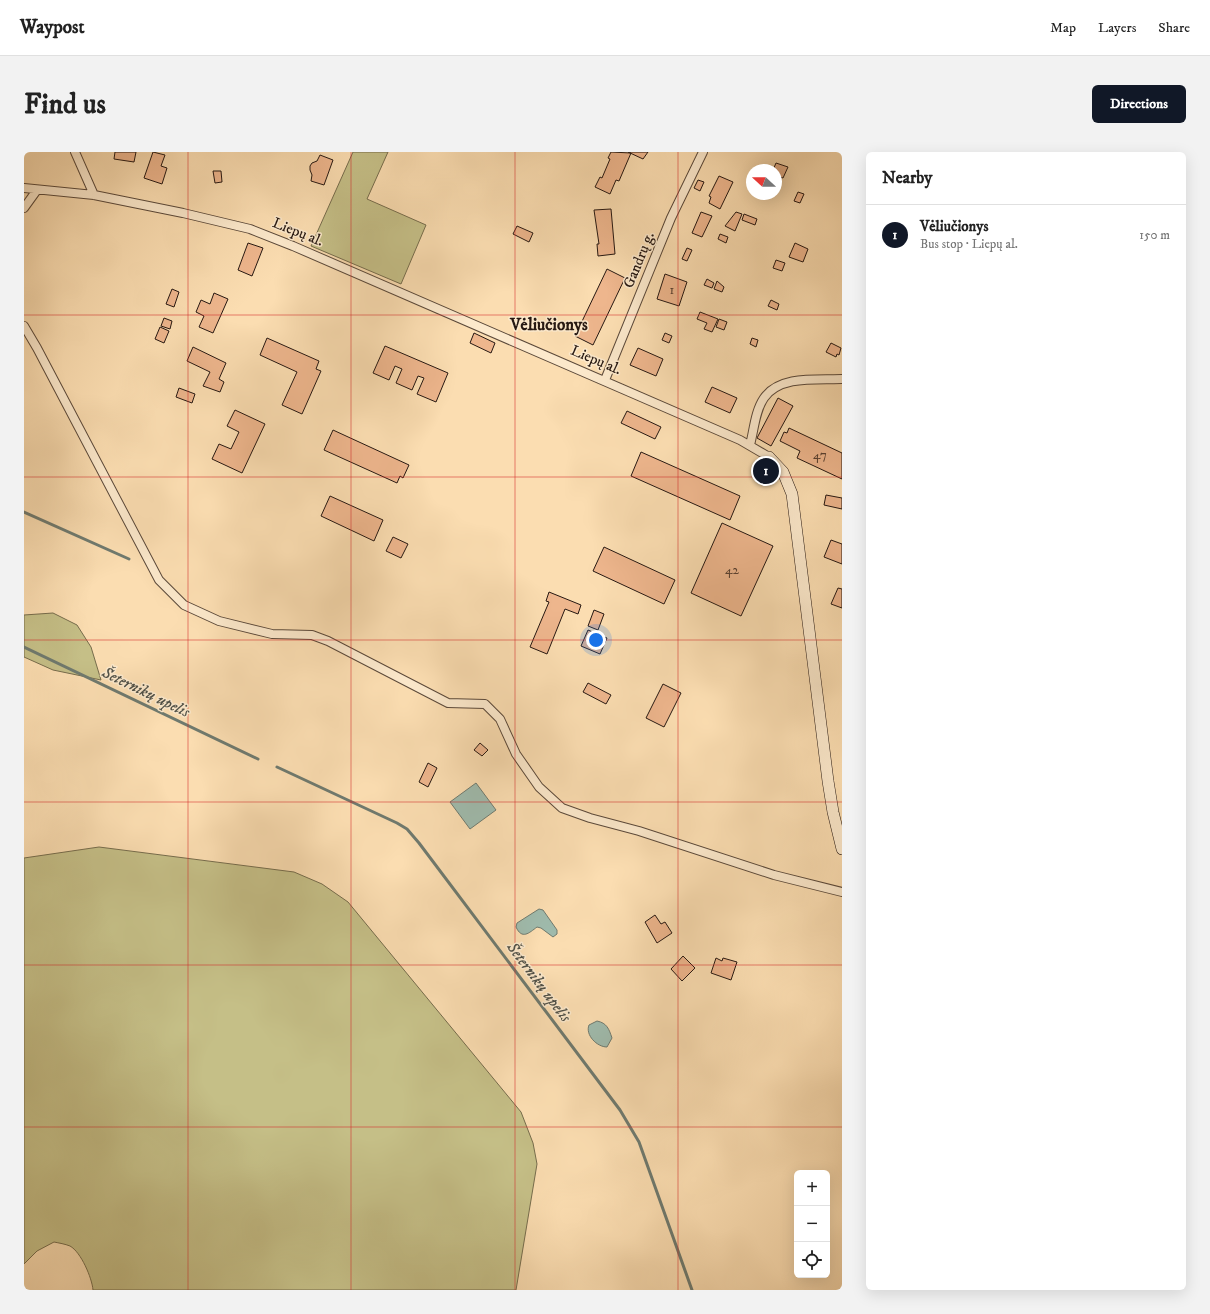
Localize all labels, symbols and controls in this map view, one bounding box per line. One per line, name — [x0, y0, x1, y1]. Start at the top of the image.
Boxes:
text: Waypost — [20, 16, 84, 39]
text: Map — [1050, 19, 1076, 37]
text: Layers — [1098, 19, 1136, 37]
text: Share — [1158, 19, 1190, 37]
button: Directions — [1092, 85, 1186, 123]
text: Find us — [24, 87, 106, 122]
north arrow — [746, 164, 782, 200]
text: Nearby — [882, 167, 932, 189]
street label: Liepų al. — [270, 213, 326, 251]
text: Vėliučionys — [920, 217, 988, 236]
text: 1 — [893, 227, 897, 243]
text: 150 m — [1139, 227, 1170, 243]
street label: Gandrų g. — [619, 229, 659, 291]
text: Bus stop · Liepų al. — [920, 236, 1018, 252]
house number: 1 — [670, 282, 675, 298]
district label: Vėliučionys — [509, 314, 588, 336]
street label: Liepų al. — [568, 341, 624, 379]
house number: 47 — [813, 447, 827, 463]
pin: 1 — [753, 456, 779, 486]
house number: 42 — [725, 562, 740, 578]
your location — [586, 630, 606, 650]
water label: Šeternikų upelis — [98, 662, 194, 722]
water label: Šeternikų upelis — [502, 937, 576, 1027]
map controls — [794, 1170, 830, 1278]
button: + — [794, 1170, 830, 1206]
button: − — [794, 1206, 830, 1242]
button: locate — [794, 1242, 830, 1278]

